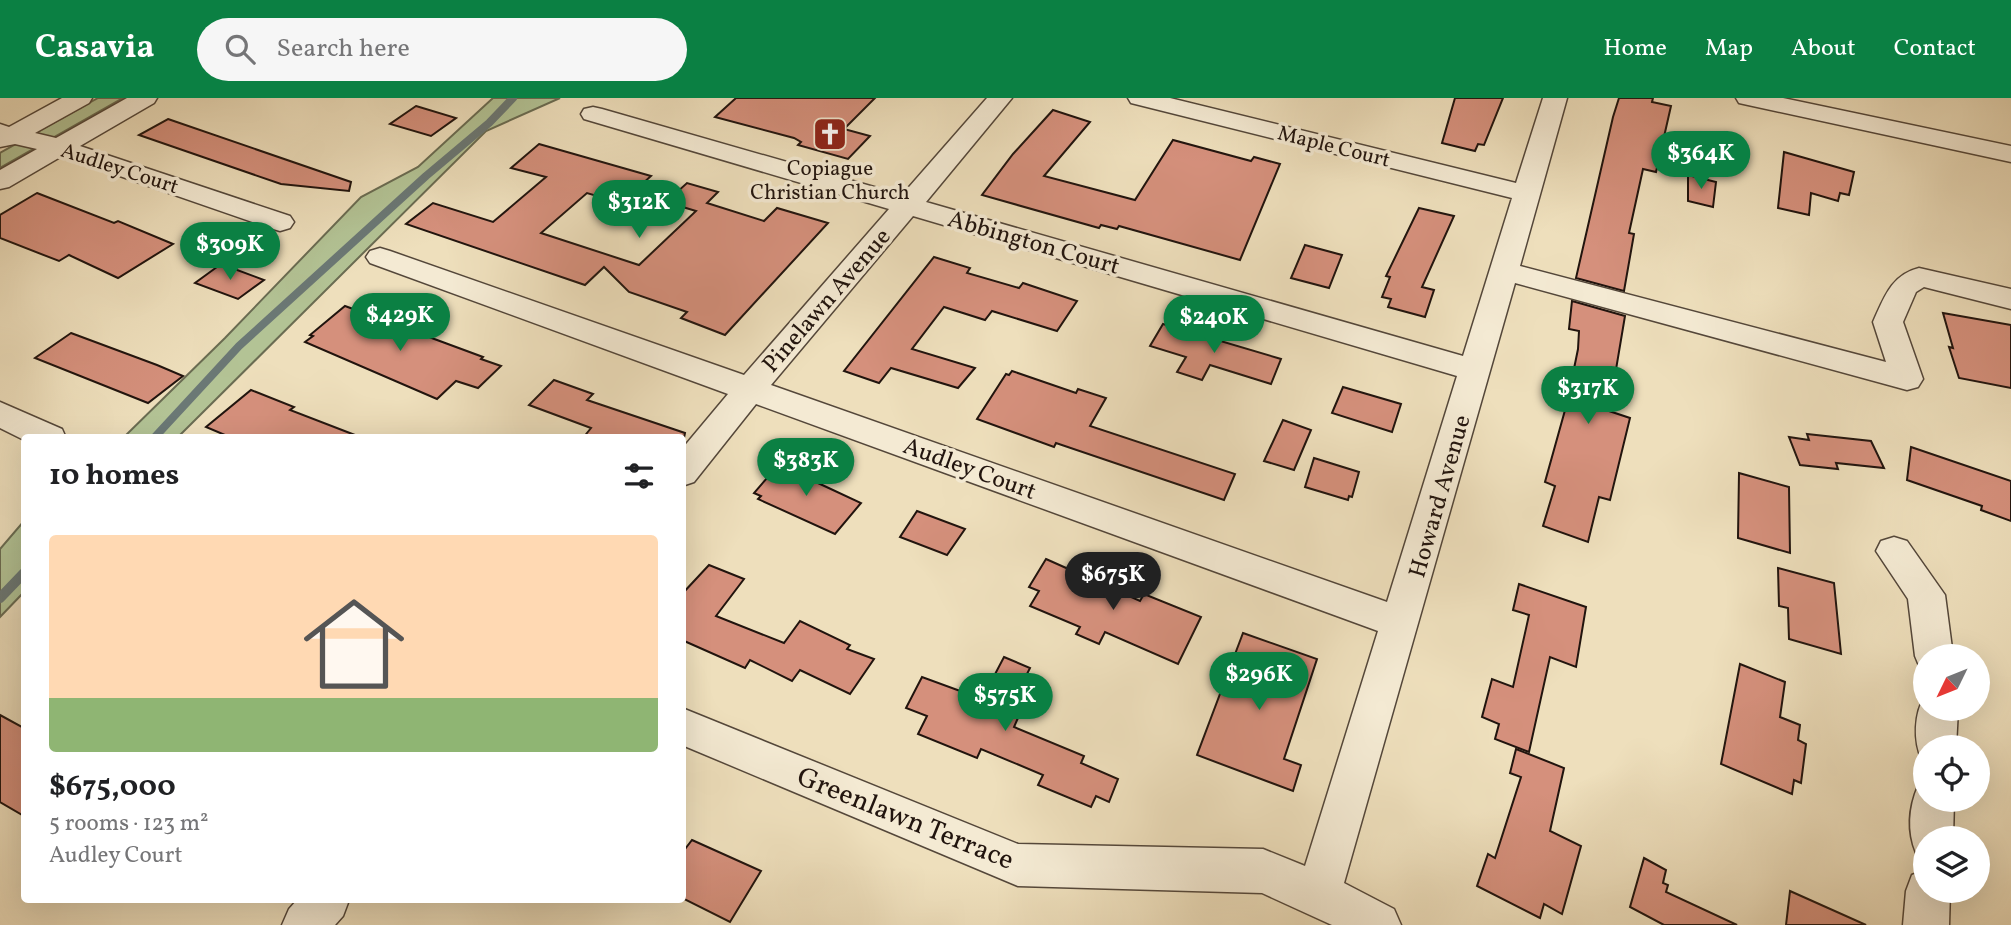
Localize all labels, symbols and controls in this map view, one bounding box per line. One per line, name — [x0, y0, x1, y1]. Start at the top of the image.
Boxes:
search box — [197, 18, 687, 81]
text: Casavia — [35, 26, 155, 72]
icon: search — [221, 30, 259, 68]
text: Search here — [277, 31, 410, 67]
text: Home — [1603, 32, 1667, 66]
text: Map — [1705, 32, 1753, 66]
text: About — [1791, 32, 1856, 66]
text: Contact — [1894, 32, 1976, 66]
church icon: Copiague Christian Church — [811, 115, 849, 153]
street label: Maple Court — [1274, 119, 1393, 175]
pin: $364K — [1652, 132, 1750, 191]
street label: Audley Court — [57, 137, 182, 202]
text: $364K — [1667, 138, 1735, 170]
place label: Copiague Christian Church — [750, 155, 910, 208]
pin: $312K — [590, 180, 688, 240]
text: $312K — [608, 187, 670, 219]
street label: Abbington Court — [944, 203, 1123, 285]
pin: $309K — [181, 222, 279, 282]
street label: Pinelawn Avenue — [755, 222, 900, 381]
text: $309K — [196, 229, 264, 261]
pin: $429K — [351, 294, 449, 353]
pin: $240K — [1165, 296, 1263, 355]
text: $429K — [366, 300, 434, 332]
text: $240K — [1180, 302, 1248, 334]
pin: $317K — [1539, 366, 1637, 426]
text: $317K — [1557, 373, 1619, 405]
street label: Howard Avenue — [1401, 411, 1480, 582]
street label: Audley Court — [898, 430, 1041, 510]
pin: $383K — [757, 438, 855, 498]
text: $383K — [773, 445, 839, 477]
text: 10 homes — [49, 455, 179, 497]
icon: filters — [620, 457, 658, 495]
pin: $675K — [1064, 552, 1162, 612]
text: $675K — [1081, 559, 1145, 591]
icon: home — [291, 581, 417, 707]
north arrow — [1913, 644, 1990, 721]
map controls — [1913, 644, 1990, 903]
pin: $296K — [1210, 652, 1308, 712]
text: $296K — [1225, 659, 1293, 691]
pin: $575K — [956, 674, 1054, 733]
text: $575K — [974, 680, 1036, 712]
button: locate — [1913, 735, 1990, 812]
street label: Greenlawn Terrace — [791, 758, 1019, 881]
text: $675,000 — [49, 766, 176, 808]
text: 5 rooms · 123 m² — [49, 808, 209, 840]
button: layers — [1913, 826, 1990, 903]
text: Audley Court — [49, 840, 183, 872]

